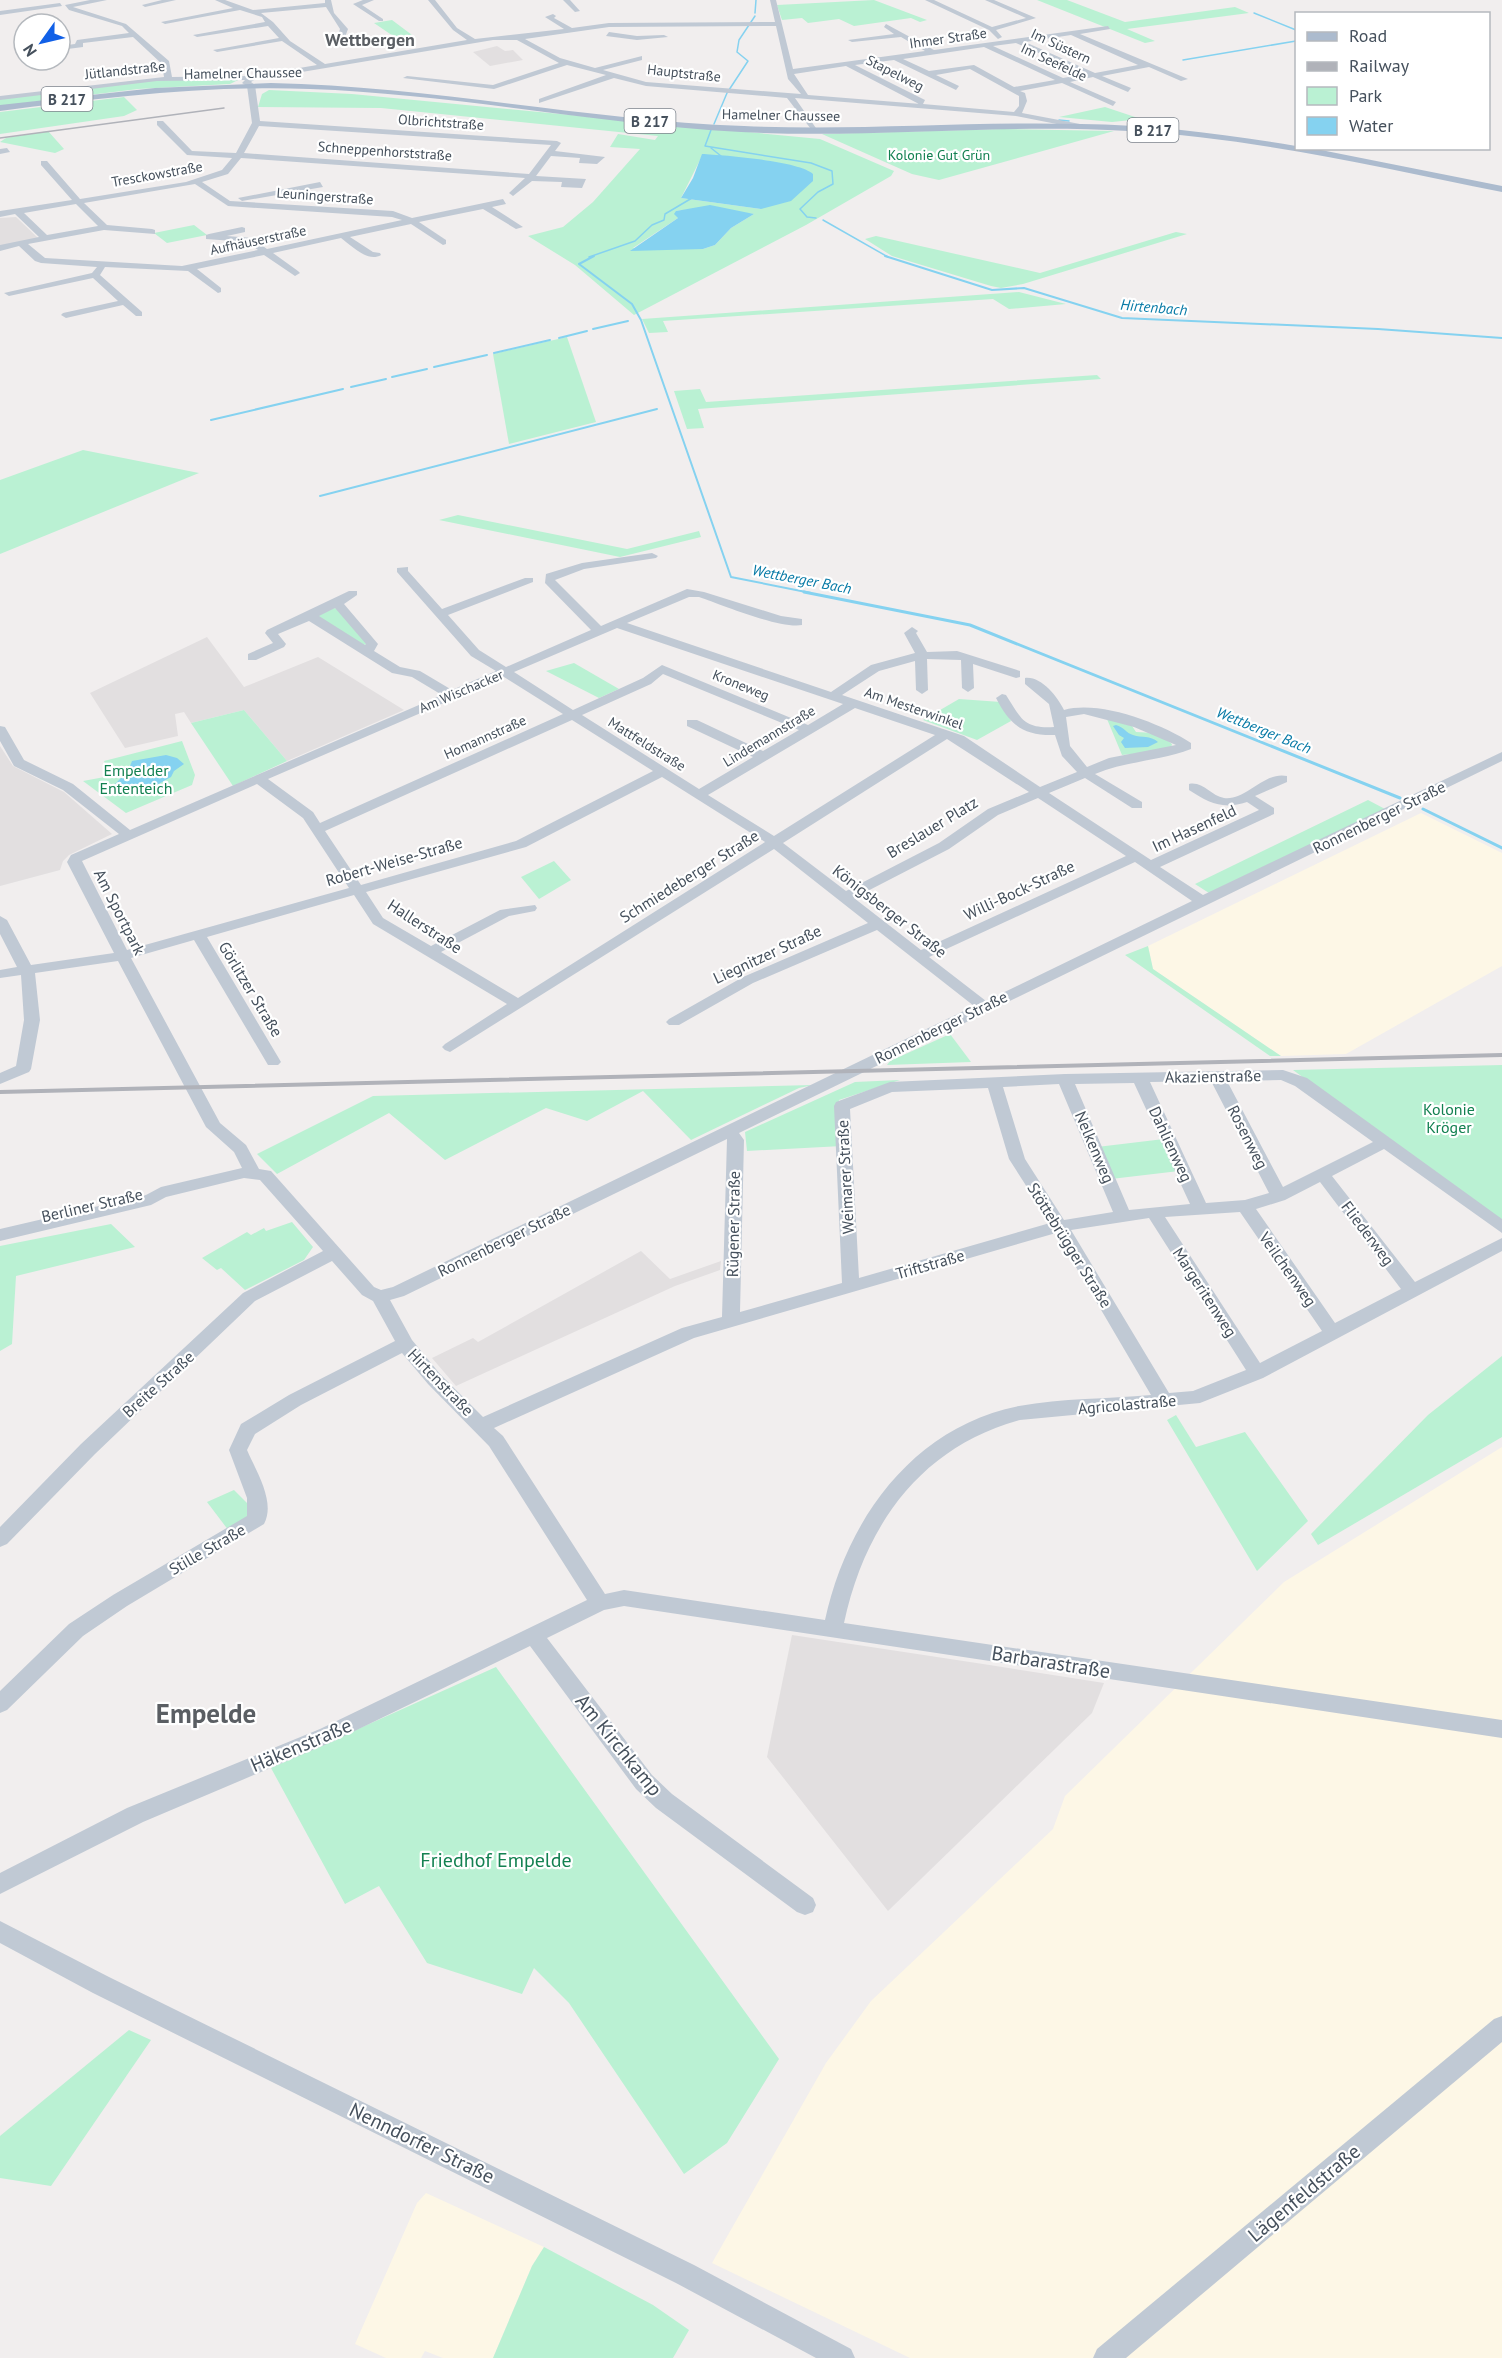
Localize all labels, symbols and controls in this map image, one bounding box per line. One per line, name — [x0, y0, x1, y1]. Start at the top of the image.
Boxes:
north arrow — [12, 12, 72, 72]
legend — [1295, 12, 1490, 150]
street label: Ihmer Straße — [908, 24, 988, 52]
street label: Im Süstern — [1028, 24, 1094, 68]
text: Road — [1349, 24, 1387, 47]
district label: Wettbergen — [325, 28, 415, 51]
street label: Im Seefelde — [1018, 39, 1090, 85]
text: N — [18, 40, 41, 60]
street label: Stapelweg — [863, 51, 927, 95]
text: Railway — [1349, 54, 1410, 77]
street label: Jütlandstraße — [83, 57, 166, 83]
street label: Hauptstraße — [646, 60, 722, 86]
street label: Hamelner Chaussee — [184, 63, 302, 83]
text: Park — [1349, 84, 1382, 107]
road number: B 217 — [42, 87, 92, 111]
street label: Hamelner Chaussee — [722, 105, 840, 125]
road number: B 217 — [624, 109, 676, 133]
street label: Olbrichtstraße — [397, 110, 485, 134]
text: Water — [1349, 114, 1393, 137]
road number: B 217 — [1128, 118, 1178, 142]
street label: Schneppenhorststraße — [317, 137, 453, 165]
park label: Kolonie Gut Grün — [888, 146, 990, 164]
street label: Tresckowstraße — [110, 157, 204, 191]
street label: Leuningerstraße — [276, 184, 374, 208]
street label: Aufhäuserstraße — [208, 221, 308, 259]
water label: Hirtenbach — [1120, 295, 1188, 319]
water label: Wettberger Bach — [751, 560, 853, 598]
street label: Am Wischacker — [416, 665, 506, 717]
street label: Kroneweg — [710, 665, 772, 705]
street label: Am Mesterwinkel — [862, 683, 966, 733]
street label: Lindemannstraße — [720, 701, 818, 771]
water label: Wettberger Bach — [1214, 702, 1314, 758]
street label: Homannstraße — [441, 711, 529, 763]
street label: Mattfeldstraße — [605, 713, 689, 775]
park label: Empelder Ententeich — [99, 760, 173, 798]
street label: Ronnenberger Straße — [1309, 776, 1449, 858]
street label: Breslauer Platz — [883, 792, 981, 862]
street label: Im Hasenfeld — [1149, 800, 1239, 856]
street label: Schmiedeberger Straße — [616, 825, 762, 927]
street label: Robert-Weise-Straße — [323, 832, 465, 890]
street label: Willi-Bock-Straße — [961, 856, 1077, 924]
street label: Königsberger Straße — [829, 860, 951, 962]
street label: Am Sportpark — [90, 866, 150, 958]
street label: Hallerstraße — [384, 895, 466, 957]
street label: Liegnitzer Straße — [710, 920, 824, 988]
street label: Görlitzer Straße — [215, 938, 287, 1040]
street label: Ronnenberger Straße — [871, 986, 1011, 1068]
street label: Akazienstraße — [1165, 1065, 1261, 1087]
park label: Kolonie Kröger — [1423, 1099, 1475, 1137]
street label: Rosenweg — [1223, 1102, 1273, 1172]
street label: Dahlienweg — [1145, 1103, 1197, 1185]
street label: Nelkenweg — [1071, 1108, 1119, 1186]
street label: Weimarer Straße — [832, 1120, 858, 1234]
street label: Rügener Straße — [722, 1171, 744, 1277]
street label: Stöttebrügger Straße — [1023, 1179, 1117, 1311]
street label: Berliner Straße — [39, 1184, 145, 1226]
street label: Fliederweg — [1337, 1197, 1399, 1269]
street label: Ronnenberger Straße — [434, 1199, 574, 1281]
street label: Veilchenweg — [1255, 1227, 1321, 1310]
street label: Margeritenweg — [1169, 1243, 1241, 1341]
street label: Triftstraße — [893, 1245, 967, 1283]
street label: Hirtenstraße — [404, 1344, 478, 1420]
street label: Breite Straße — [118, 1347, 198, 1421]
street label: Agricolastraße — [1077, 1390, 1177, 1418]
street label: Stille Straße — [165, 1519, 249, 1579]
street label: Barbarastraße — [990, 1640, 1112, 1684]
street label: Am Kirchkamp — [570, 1689, 668, 1801]
district label: Empelde — [156, 1696, 256, 1730]
street label: Häkenstraße — [246, 1712, 356, 1778]
park label: Friedhof Empelde — [420, 1847, 572, 1873]
street label: Nenndorfer Straße — [345, 2097, 499, 2189]
street label: Lägenfeldstraße — [1242, 2138, 1366, 2248]

